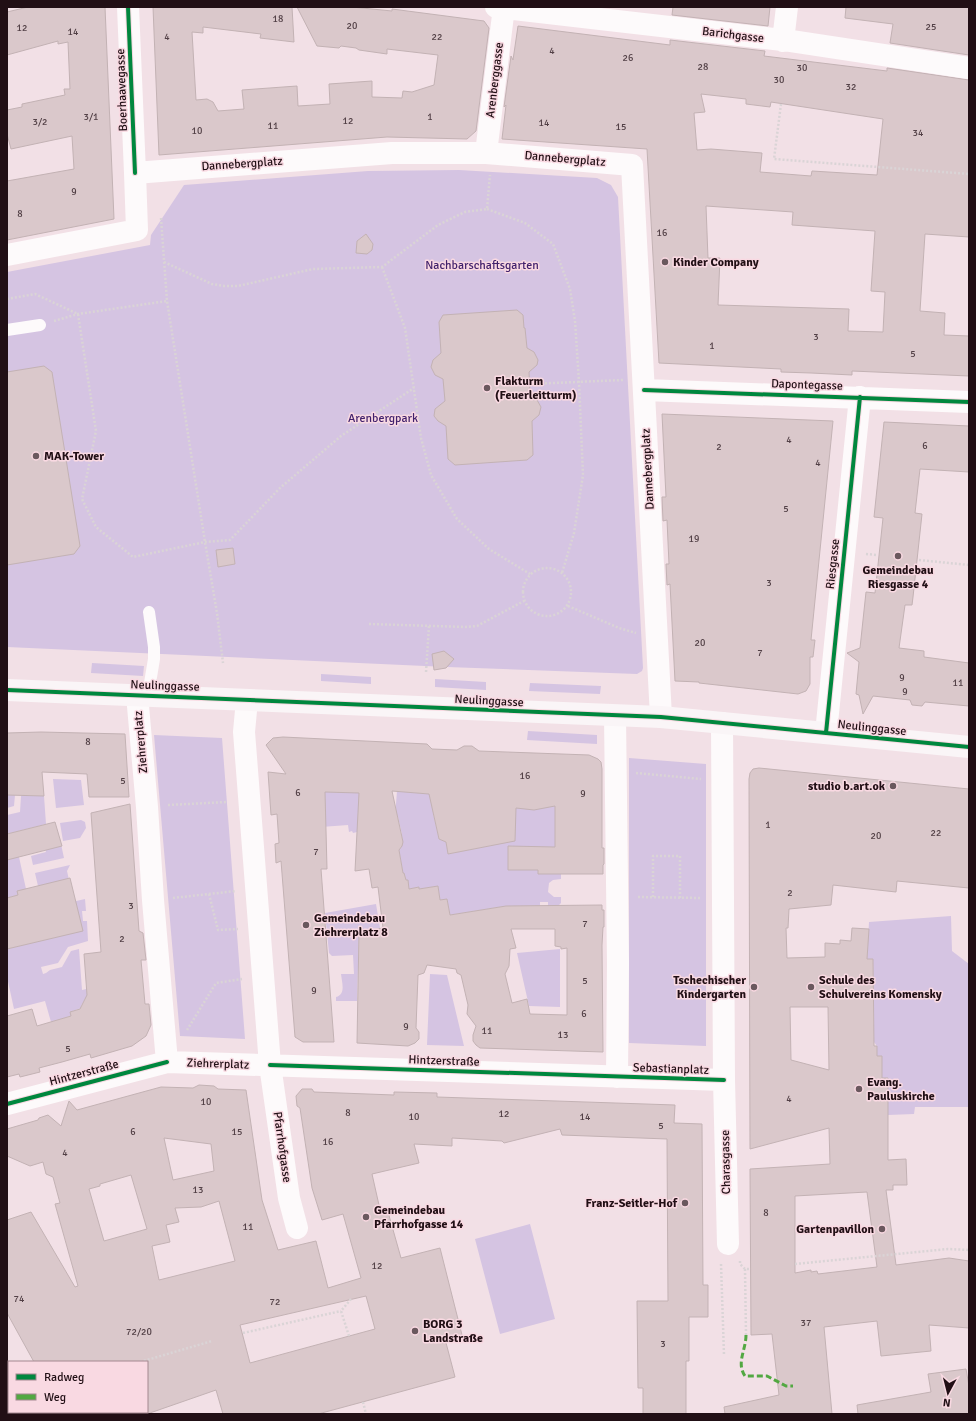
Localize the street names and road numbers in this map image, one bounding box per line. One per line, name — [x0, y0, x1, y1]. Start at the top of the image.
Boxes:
street label: Barichgasse — [701, 24, 765, 46]
street label: Arenberggasse — [483, 41, 507, 119]
street label: Boerhaavegasse — [113, 48, 131, 132]
street label: Dannebergplatz — [524, 148, 606, 170]
street label: Dannebergplatz — [201, 154, 283, 174]
street label: Dapontegasse — [771, 376, 843, 394]
street label: Dannebergplatz — [638, 428, 658, 510]
street label: Riesgasse — [823, 538, 843, 590]
street label: Neulinggasse — [130, 677, 200, 695]
street label: Neulinggasse — [454, 692, 524, 710]
street label: Ziehrerplatz — [131, 710, 151, 774]
street label: Neulinggasse — [837, 717, 907, 739]
street label: Hintzerstraße — [408, 1052, 480, 1070]
street label: Ziehrerplatz — [186, 1055, 250, 1073]
street label: Hintzerstraße — [48, 1057, 120, 1089]
street label: Sebastianplatz — [633, 1060, 709, 1078]
street label: Pfarrhofgasse — [270, 1111, 294, 1183]
street label: Charasgasse — [718, 1130, 734, 1194]

